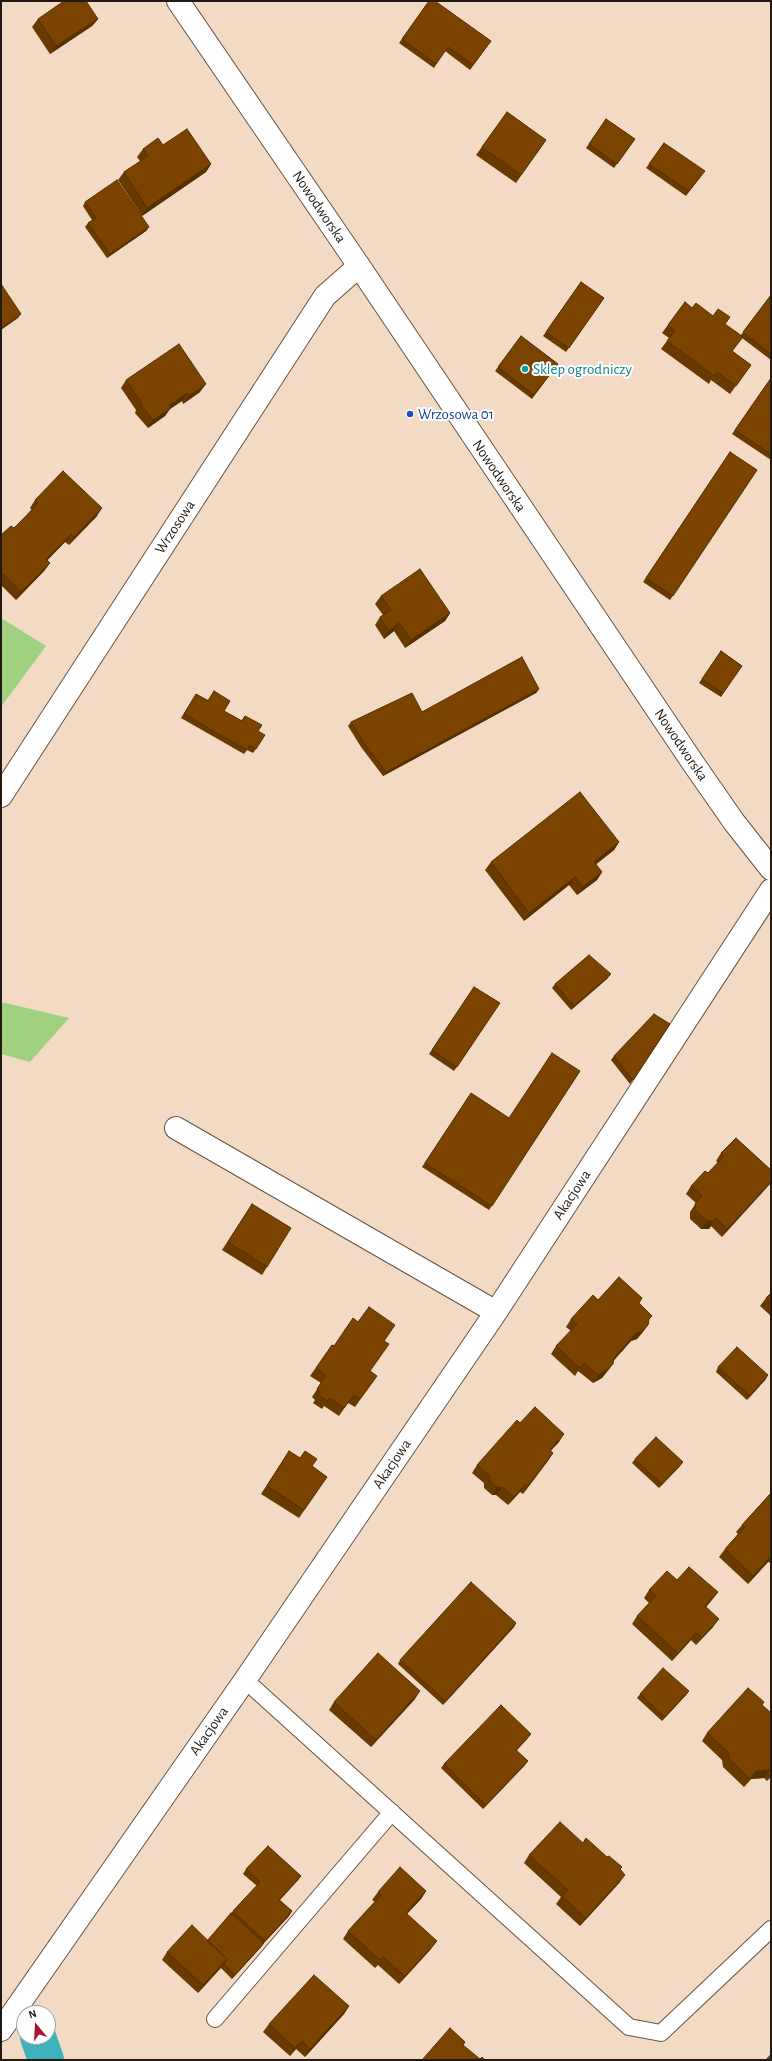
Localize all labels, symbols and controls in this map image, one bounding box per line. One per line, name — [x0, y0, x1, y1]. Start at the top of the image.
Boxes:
street label: Nowodworska — [288, 168, 350, 246]
place label: Sklep ogrodniczy — [533, 360, 632, 378]
marker: Sklep ogrodniczy — [520, 364, 530, 374]
place label: Wrzosowa 01 — [418, 405, 494, 423]
marker: Wrzosowa 01 — [405, 409, 415, 419]
street label: Nowodworska — [468, 437, 530, 515]
street label: Wrzosowa — [151, 497, 199, 557]
street label: Nowodworska — [650, 706, 712, 784]
street label: Akacjowa — [549, 1167, 595, 1223]
street label: Akacjowa — [369, 1436, 415, 1492]
street label: Akacjowa — [186, 1703, 232, 1759]
north arrow — [16, 2005, 56, 2045]
text: N — [27, 2008, 38, 2020]

